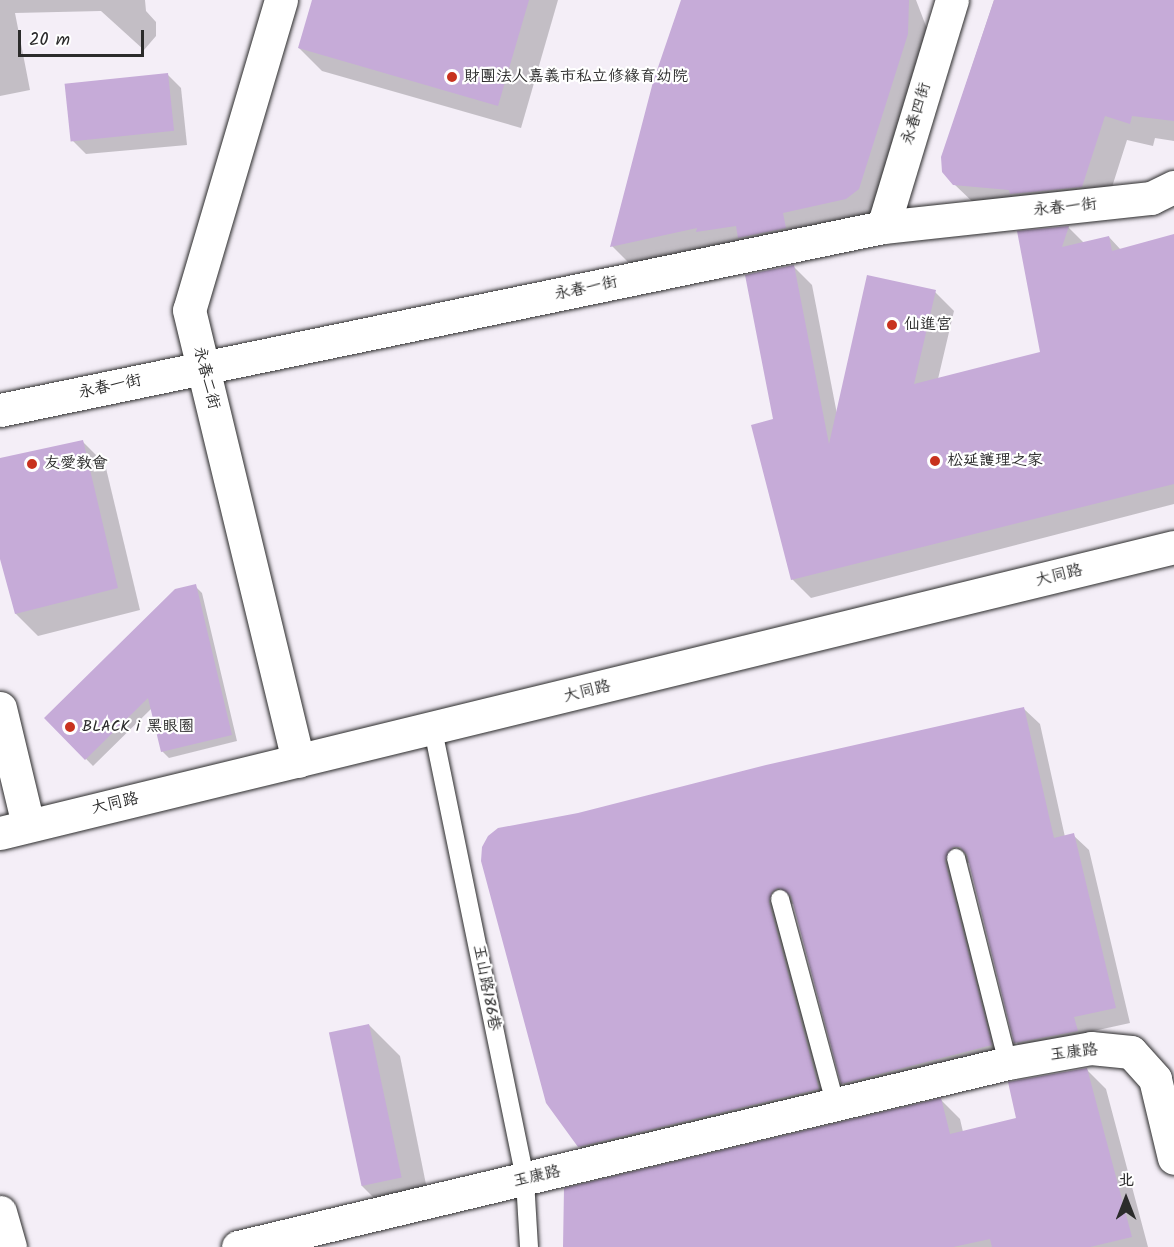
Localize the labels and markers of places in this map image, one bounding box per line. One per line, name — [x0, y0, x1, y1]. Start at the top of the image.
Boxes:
place label: 財團法人嘉義市私立修緣育幼院 — [464, 67, 688, 87]
marker: 財團法人嘉義市私立修緣育幼院 — [445, 70, 459, 84]
place label: 仙進宮 — [904, 315, 952, 335]
marker: 仙進宮 — [885, 318, 899, 332]
place label: 松延護理之家 — [947, 451, 1043, 471]
place label: 友愛教會 — [44, 454, 108, 474]
marker: 松延護理之家 — [928, 454, 942, 468]
marker: 友愛教會 — [25, 457, 39, 471]
place label: BLACK i 黑眼圈 — [82, 717, 194, 737]
marker: BLACK i 黑眼圈 — [63, 720, 77, 734]

